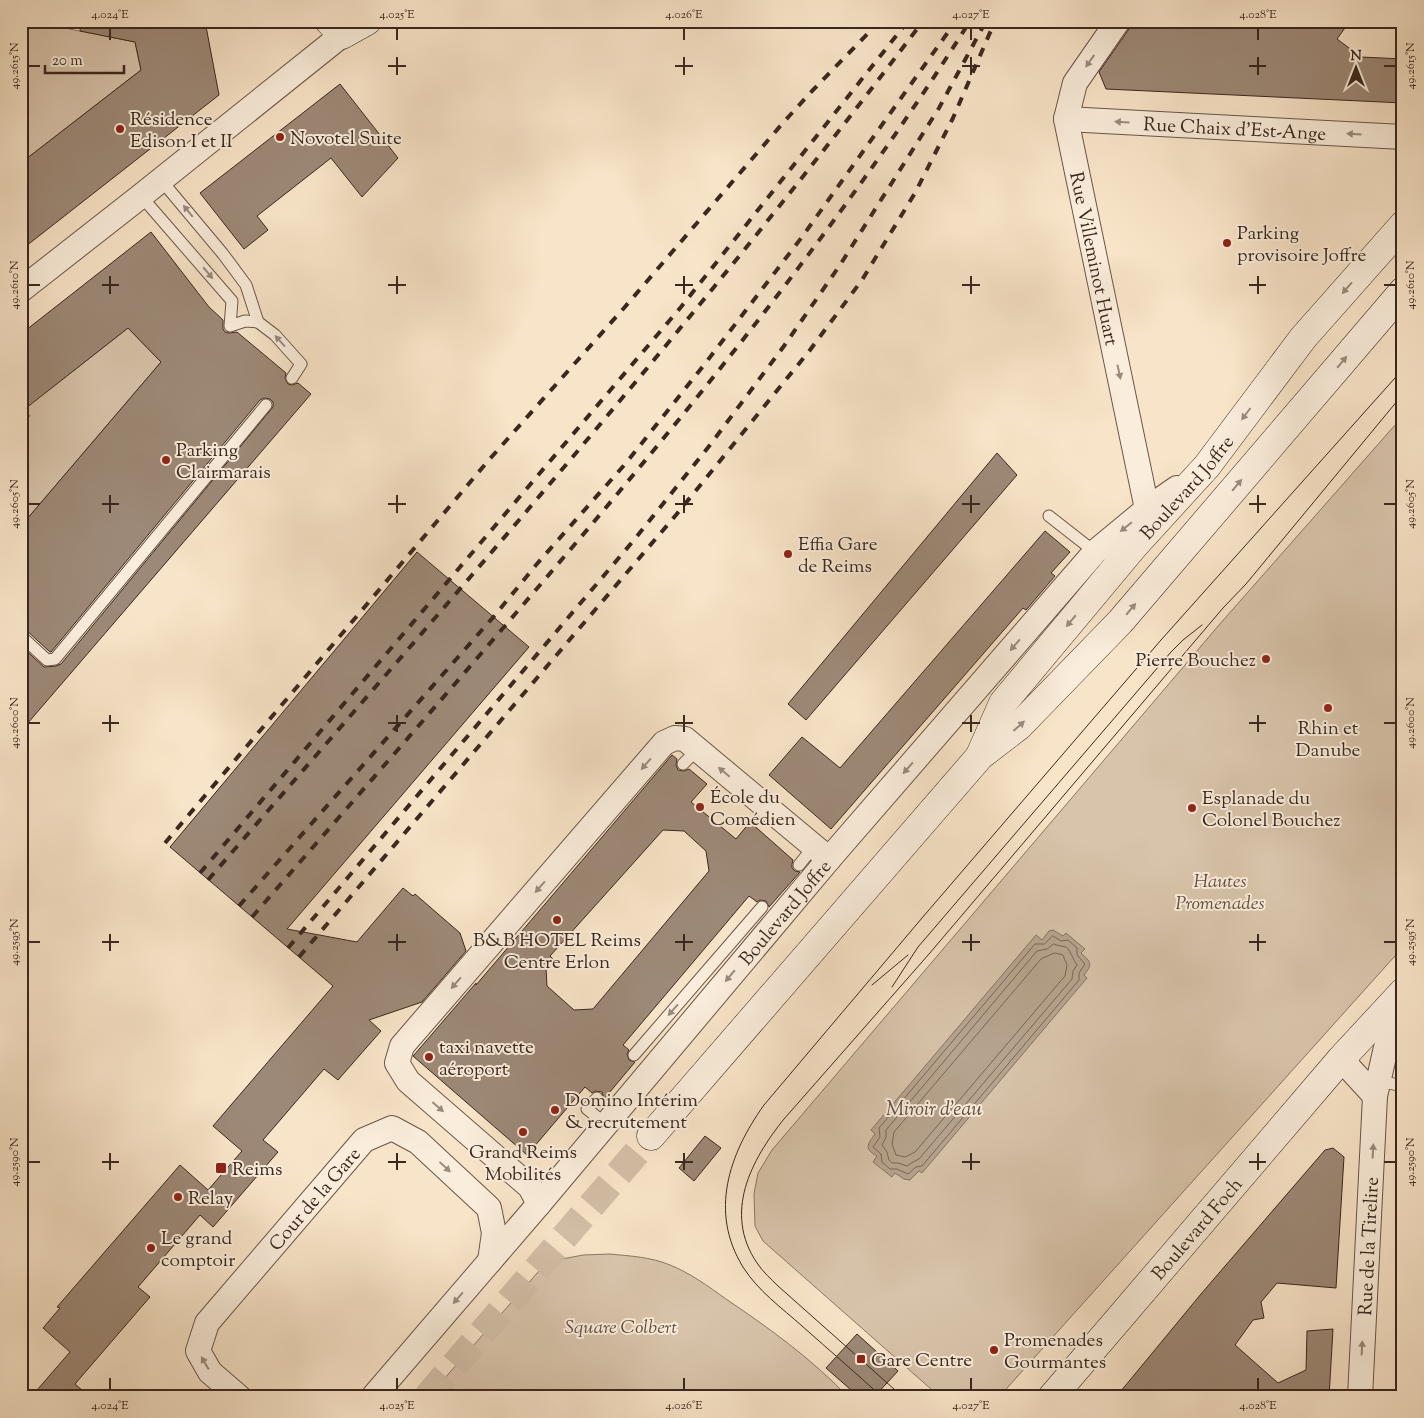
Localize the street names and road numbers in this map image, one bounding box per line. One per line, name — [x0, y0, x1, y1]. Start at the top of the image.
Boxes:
street label: Rue Chaix d'Est-Ange — [1142, 112, 1327, 149]
street label: Rue Villeminot Huart — [1061, 170, 1124, 349]
street label: Boulevard Joffre — [1135, 430, 1242, 547]
street label: Boulevard Joffre — [734, 855, 839, 972]
street label: Cour de la Gare — [264, 1142, 368, 1258]
street label: Boulevard Foch — [1146, 1173, 1250, 1287]
street label: Rue de la Tirelire — [1353, 1176, 1387, 1316]

